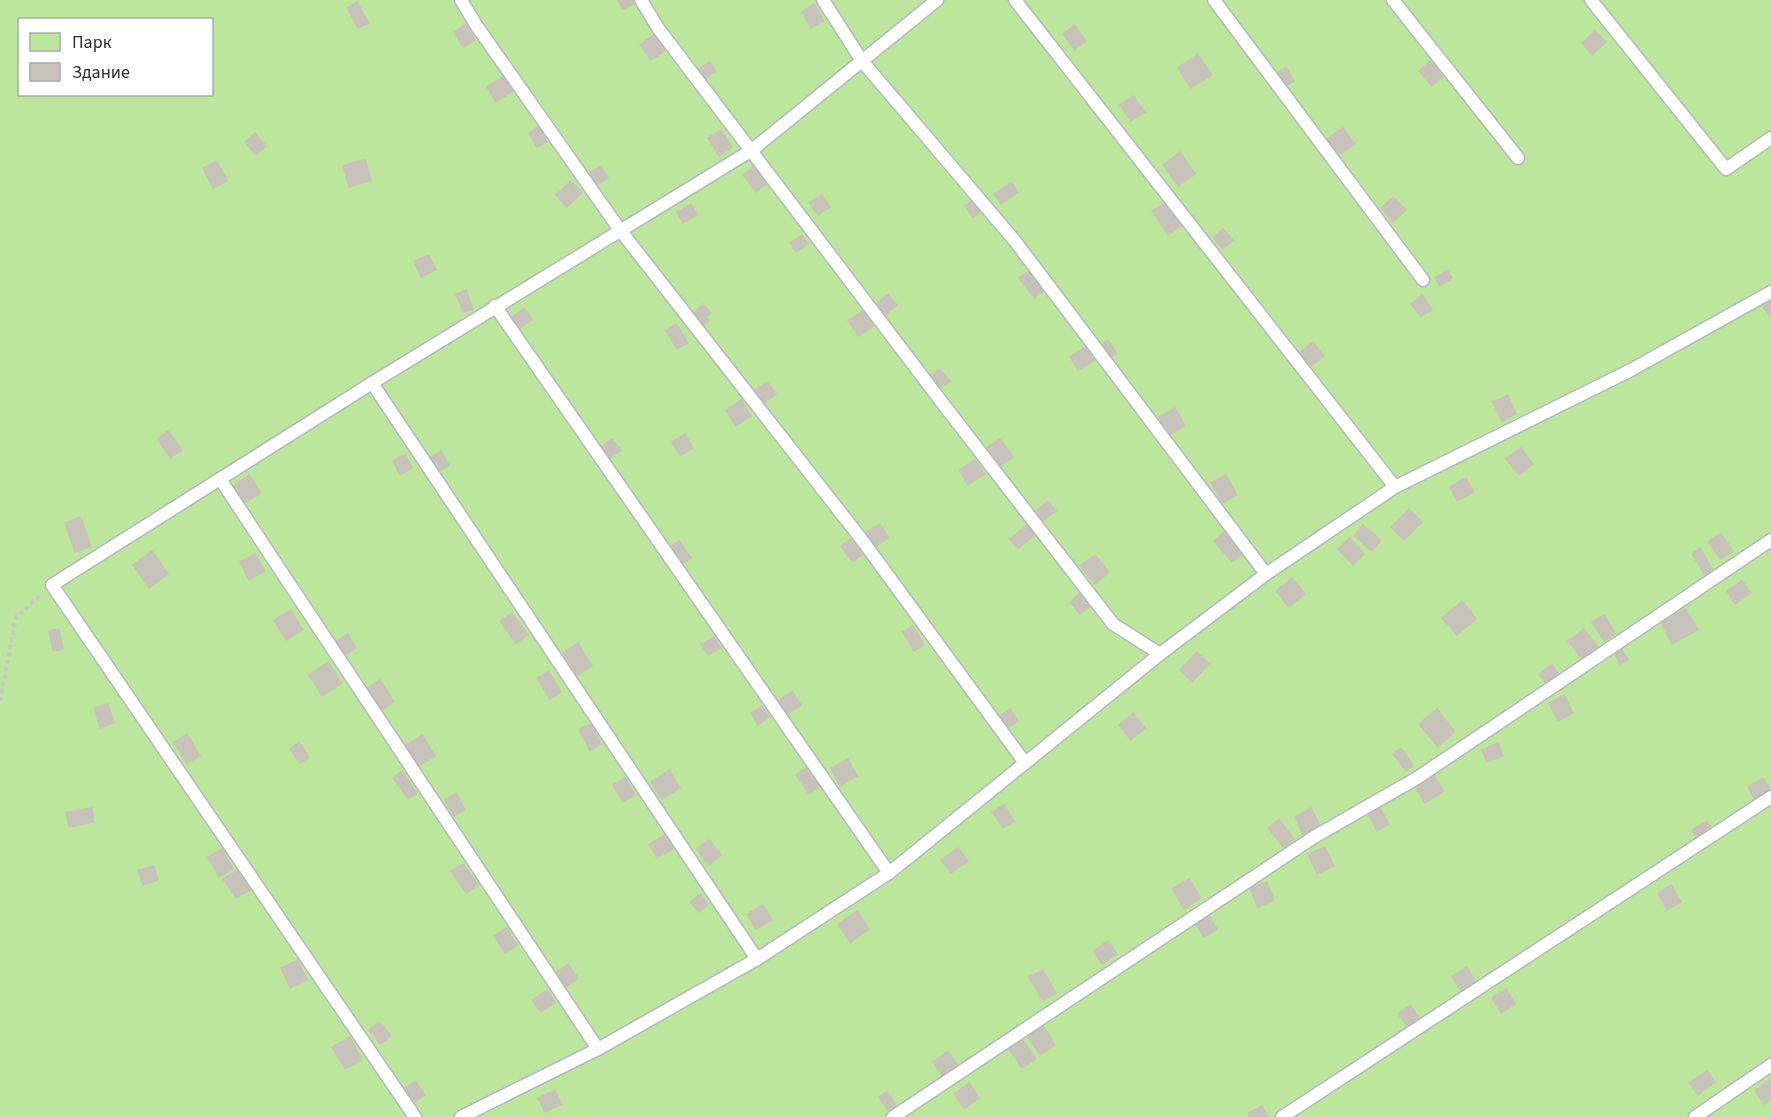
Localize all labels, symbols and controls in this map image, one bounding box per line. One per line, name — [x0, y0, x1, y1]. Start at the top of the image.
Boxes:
legend — [18, 18, 213, 96]
text: Парк — [72, 30, 112, 55]
text: Здание — [72, 60, 130, 85]

